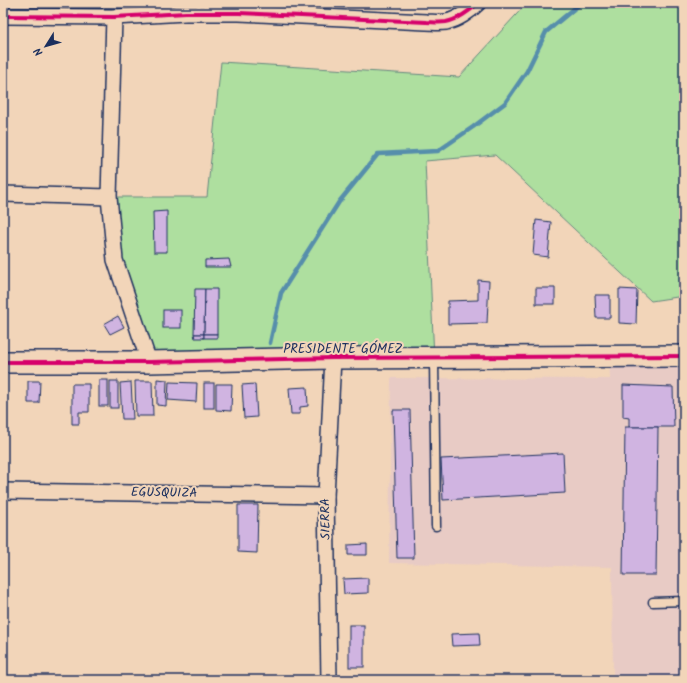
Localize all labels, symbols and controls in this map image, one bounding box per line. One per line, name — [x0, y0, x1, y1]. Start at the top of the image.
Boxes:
north arrow — [26, 26, 66, 66]
text: N — [30, 43, 48, 60]
street label: PRESIDENTE GÓMEZ — [283, 339, 403, 360]
street label: EGUSQUIZA — [131, 482, 197, 504]
street label: SIERRA — [315, 498, 337, 540]

